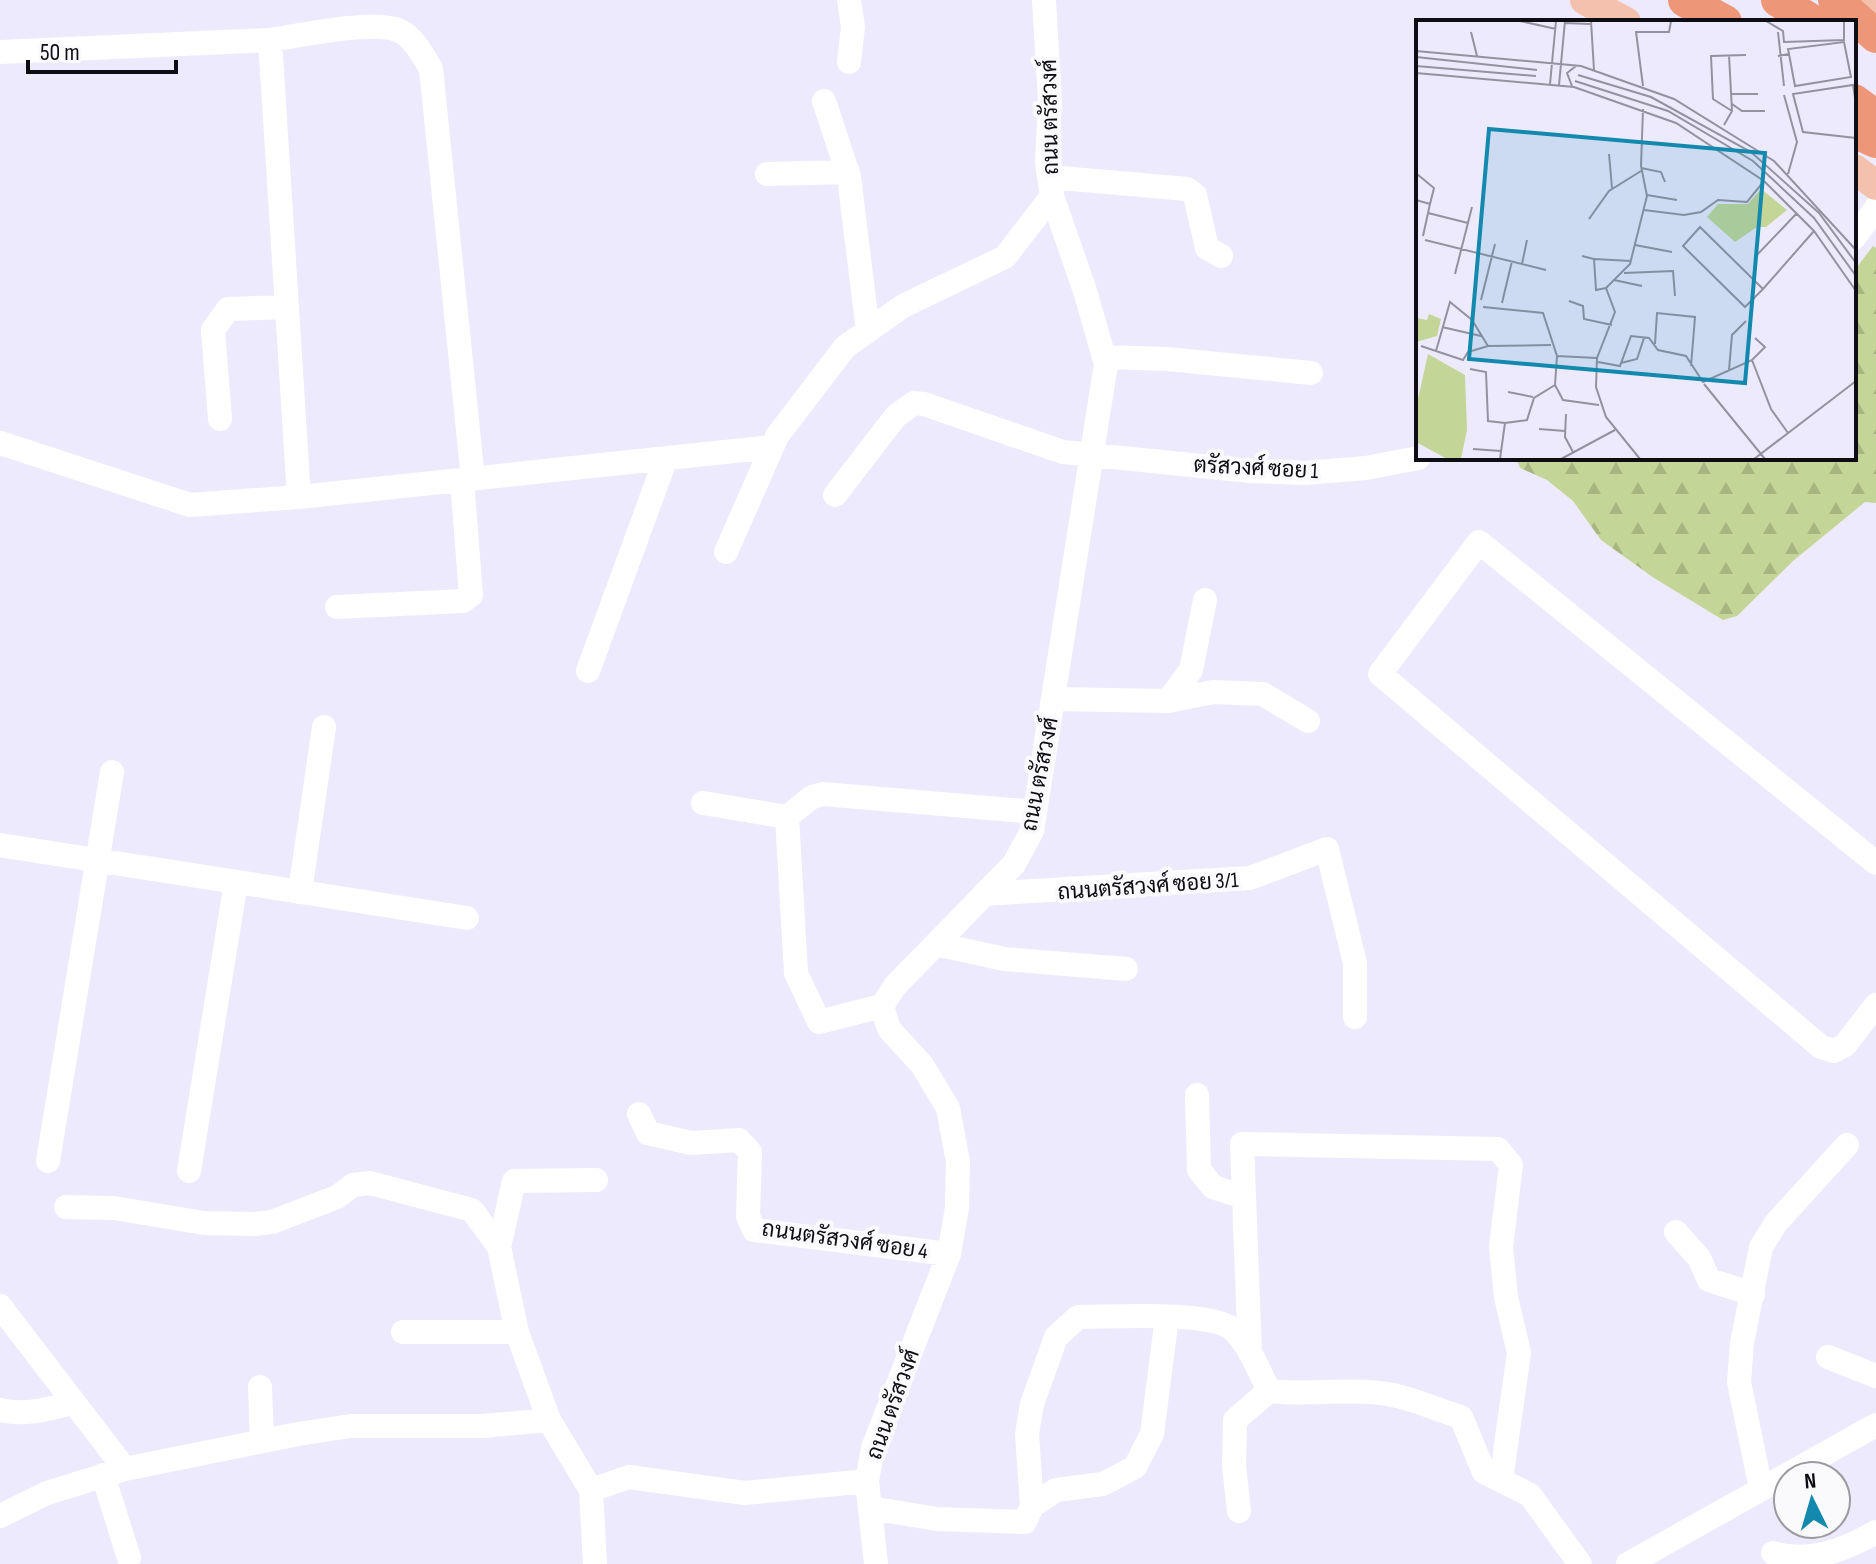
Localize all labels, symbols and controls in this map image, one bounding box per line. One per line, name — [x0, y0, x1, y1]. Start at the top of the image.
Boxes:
inset map — [1416, 20, 1856, 460]
scale bar — [28, 24, 176, 74]
text: 50 m — [40, 38, 80, 67]
street label: ถนน ตรัสวงศ์ — [1034, 59, 1065, 175]
street label: ตรัสวงศ์ ซอย 1 — [1193, 450, 1319, 485]
street label: ถนน ตรัสวงศ์ — [1014, 715, 1065, 834]
street label: ถนนตรัสวงศ์ ซอย 3/1 — [1057, 865, 1240, 906]
street label: ถนนตรัสวงศ์ ซอย 4 — [760, 1213, 930, 1265]
street label: ถนน ตรัสวงศ์ — [859, 1345, 926, 1463]
north arrow — [1772, 1460, 1852, 1540]
text: N — [1803, 1468, 1817, 1496]

